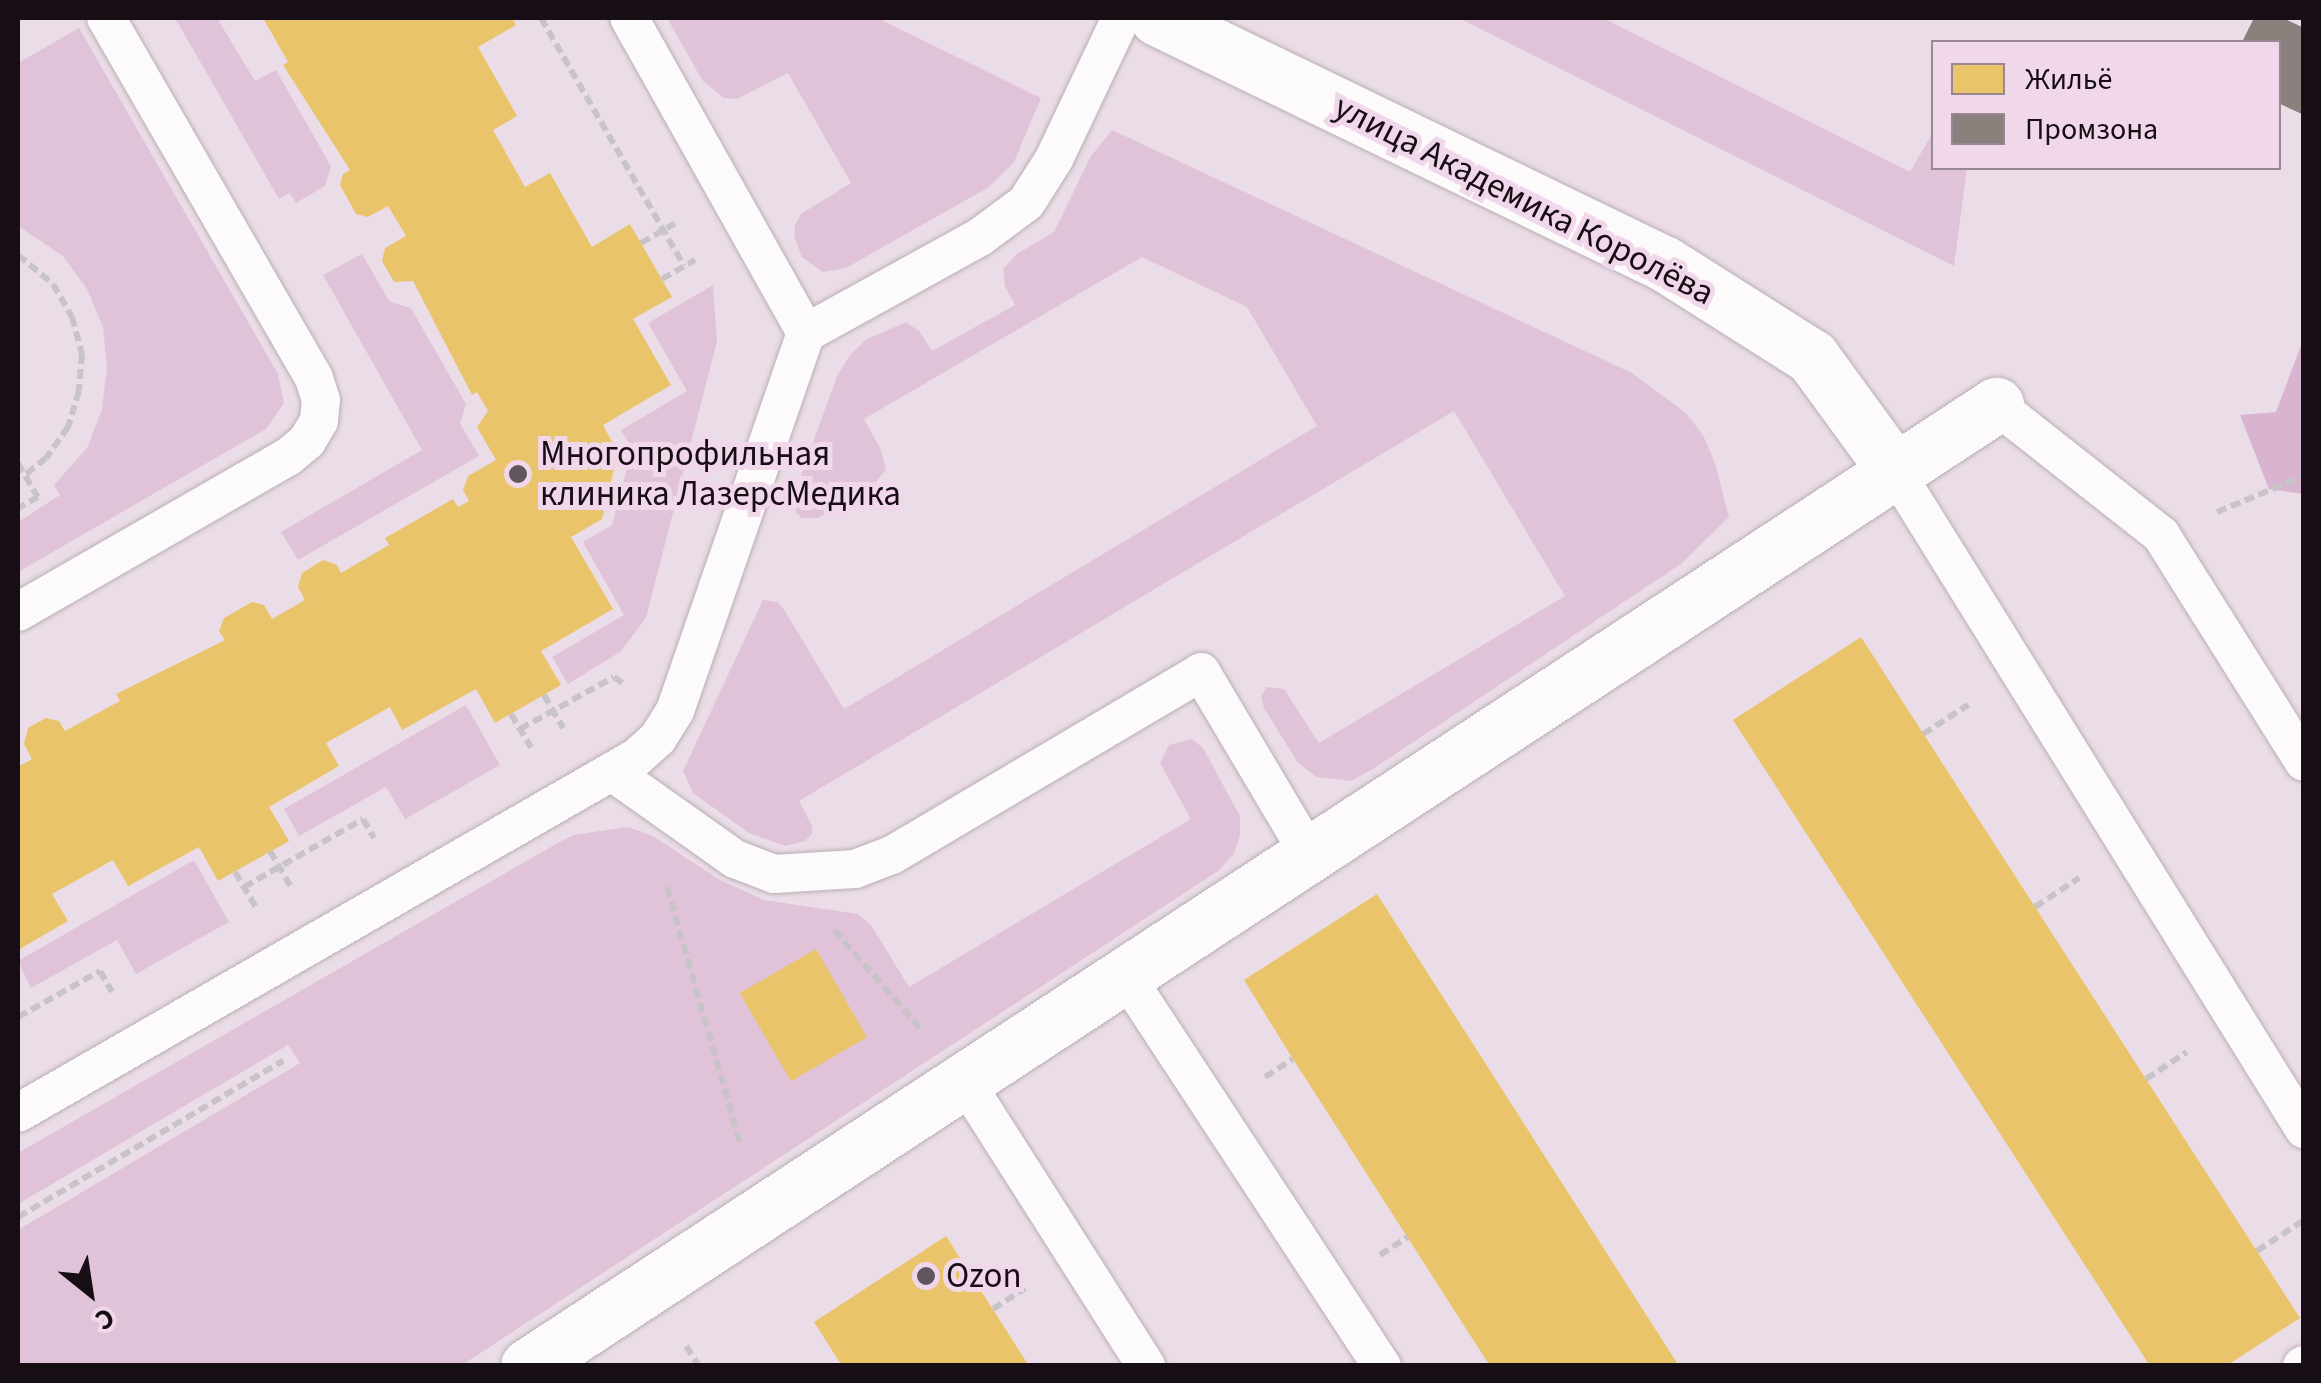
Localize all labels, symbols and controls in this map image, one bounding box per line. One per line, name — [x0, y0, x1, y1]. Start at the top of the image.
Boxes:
legend — [1931, 40, 2281, 170]
text: Жильё — [2025, 58, 2112, 101]
street label: улица Академика Королёва — [1327, 86, 1721, 314]
text: Промзона — [2025, 108, 2158, 151]
place label: Многопрофильная клиника ЛазерсМедика — [540, 433, 901, 515]
marker: Многопрофильная клиника ЛазерсМедика — [505, 461, 531, 487]
north arrow — [40, 1243, 140, 1343]
place label: Ozon — [946, 1255, 1022, 1297]
marker: Ozon — [915, 1265, 937, 1287]
text: С — [88, 1298, 122, 1340]

